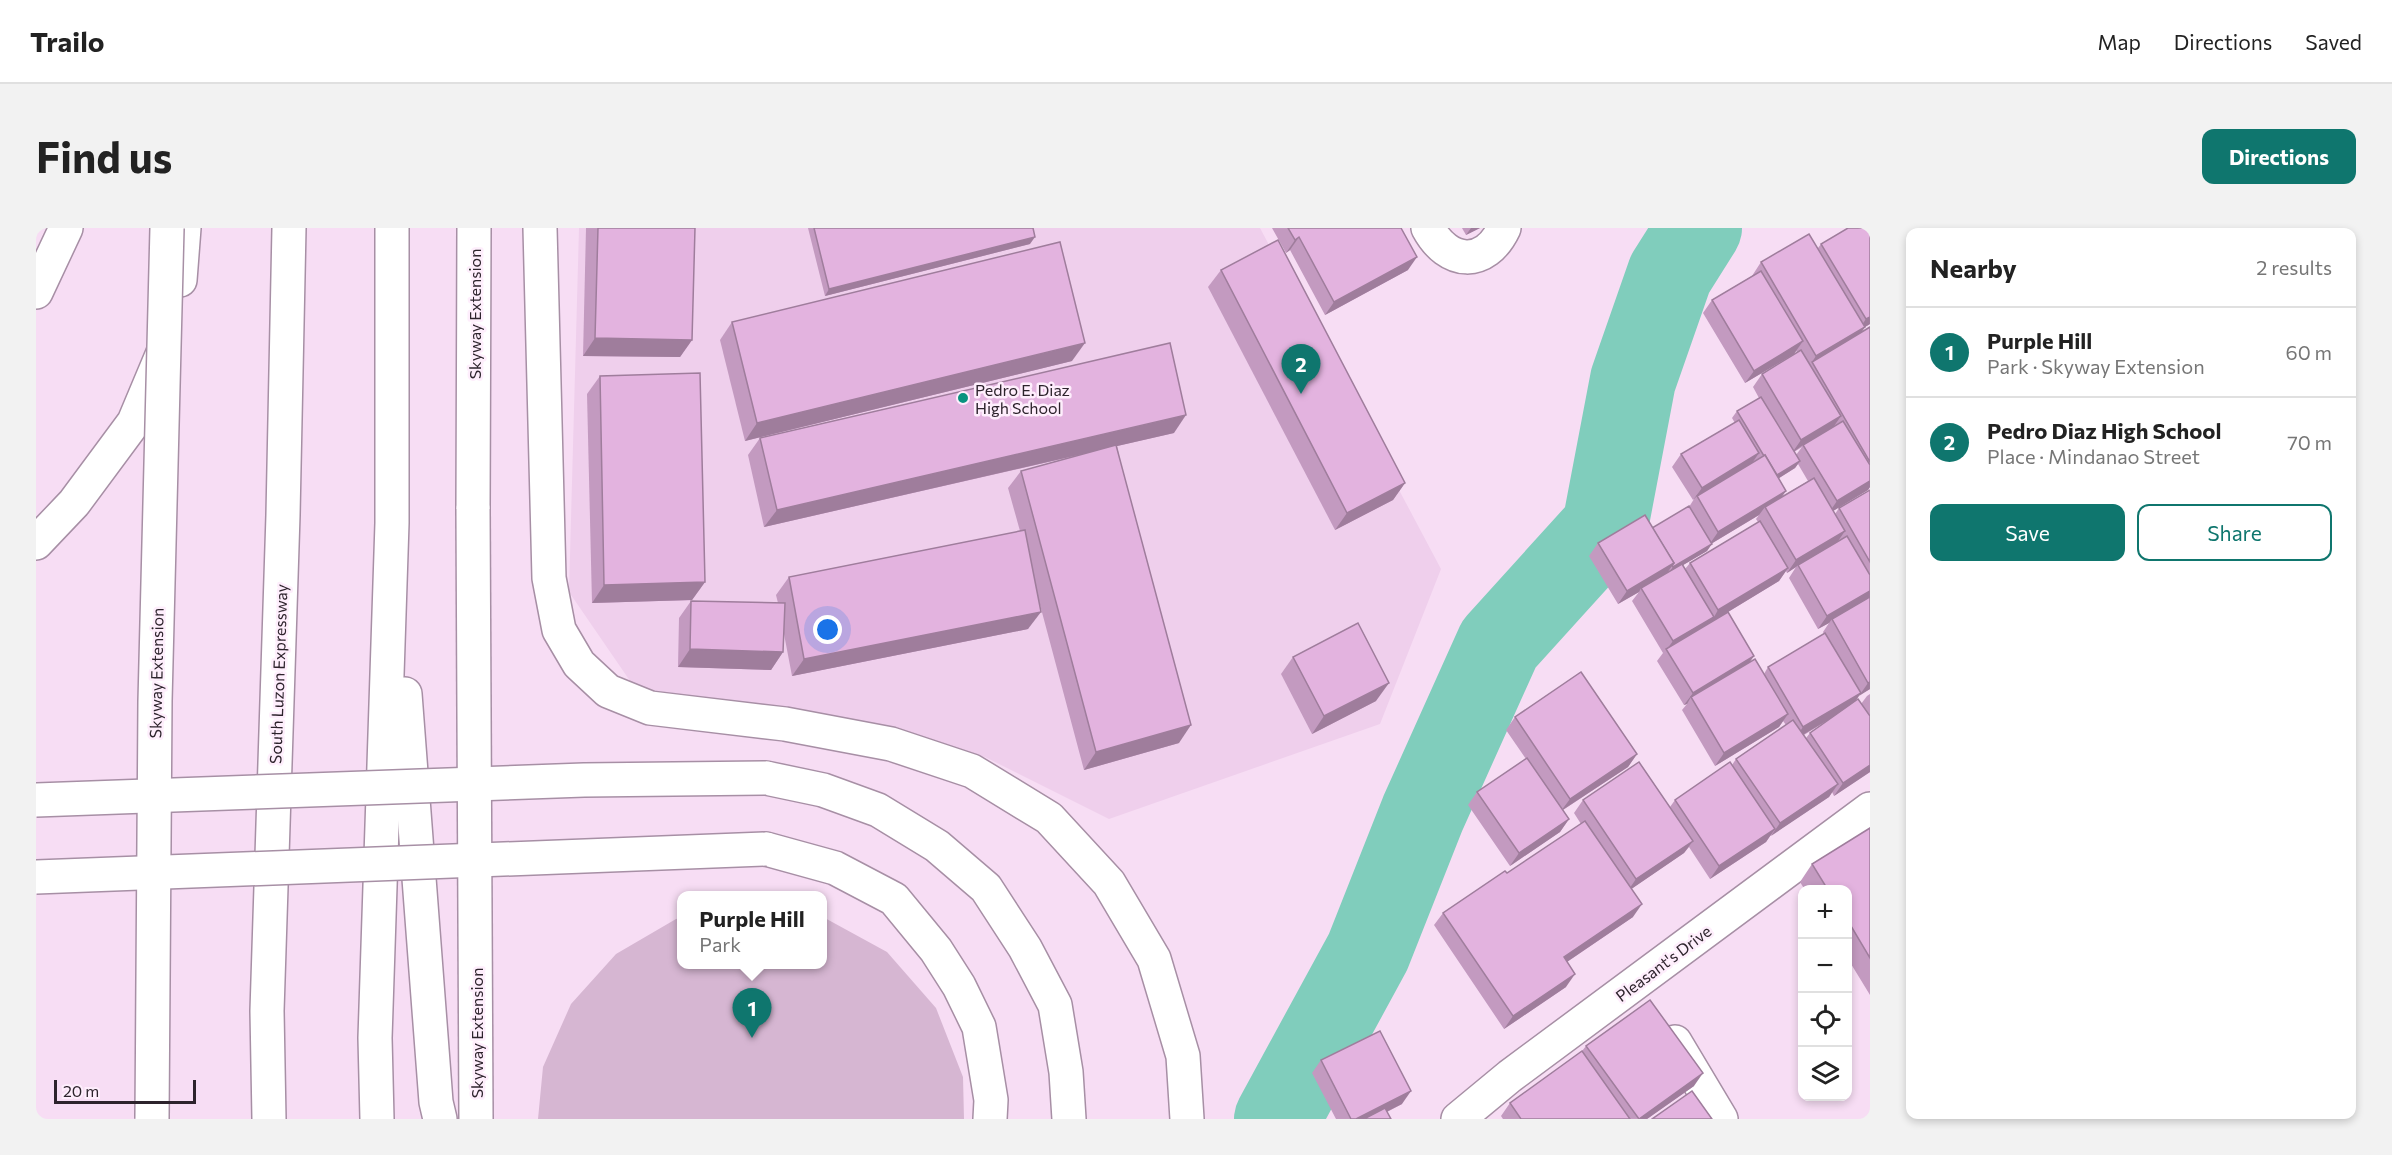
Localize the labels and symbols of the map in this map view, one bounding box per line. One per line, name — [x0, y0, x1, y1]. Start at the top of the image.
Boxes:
street label: Skyway Extension — [465, 249, 484, 379]
pin: 2 — [1282, 344, 1320, 394]
place label: Pedro E. Diaz High School — [975, 380, 1070, 417]
marker: Pedro E. Diaz High School — [956, 391, 970, 405]
street label: South Luzon Expressway — [265, 584, 291, 764]
street label: Skyway Extension — [145, 607, 167, 739]
your location — [813, 615, 842, 644]
street label: Pleasant's Drive — [1612, 921, 1714, 1005]
street label: Skyway Extension — [467, 968, 486, 1098]
pin: 1 — [732, 988, 772, 1038]
scale bar — [54, 1077, 196, 1104]

